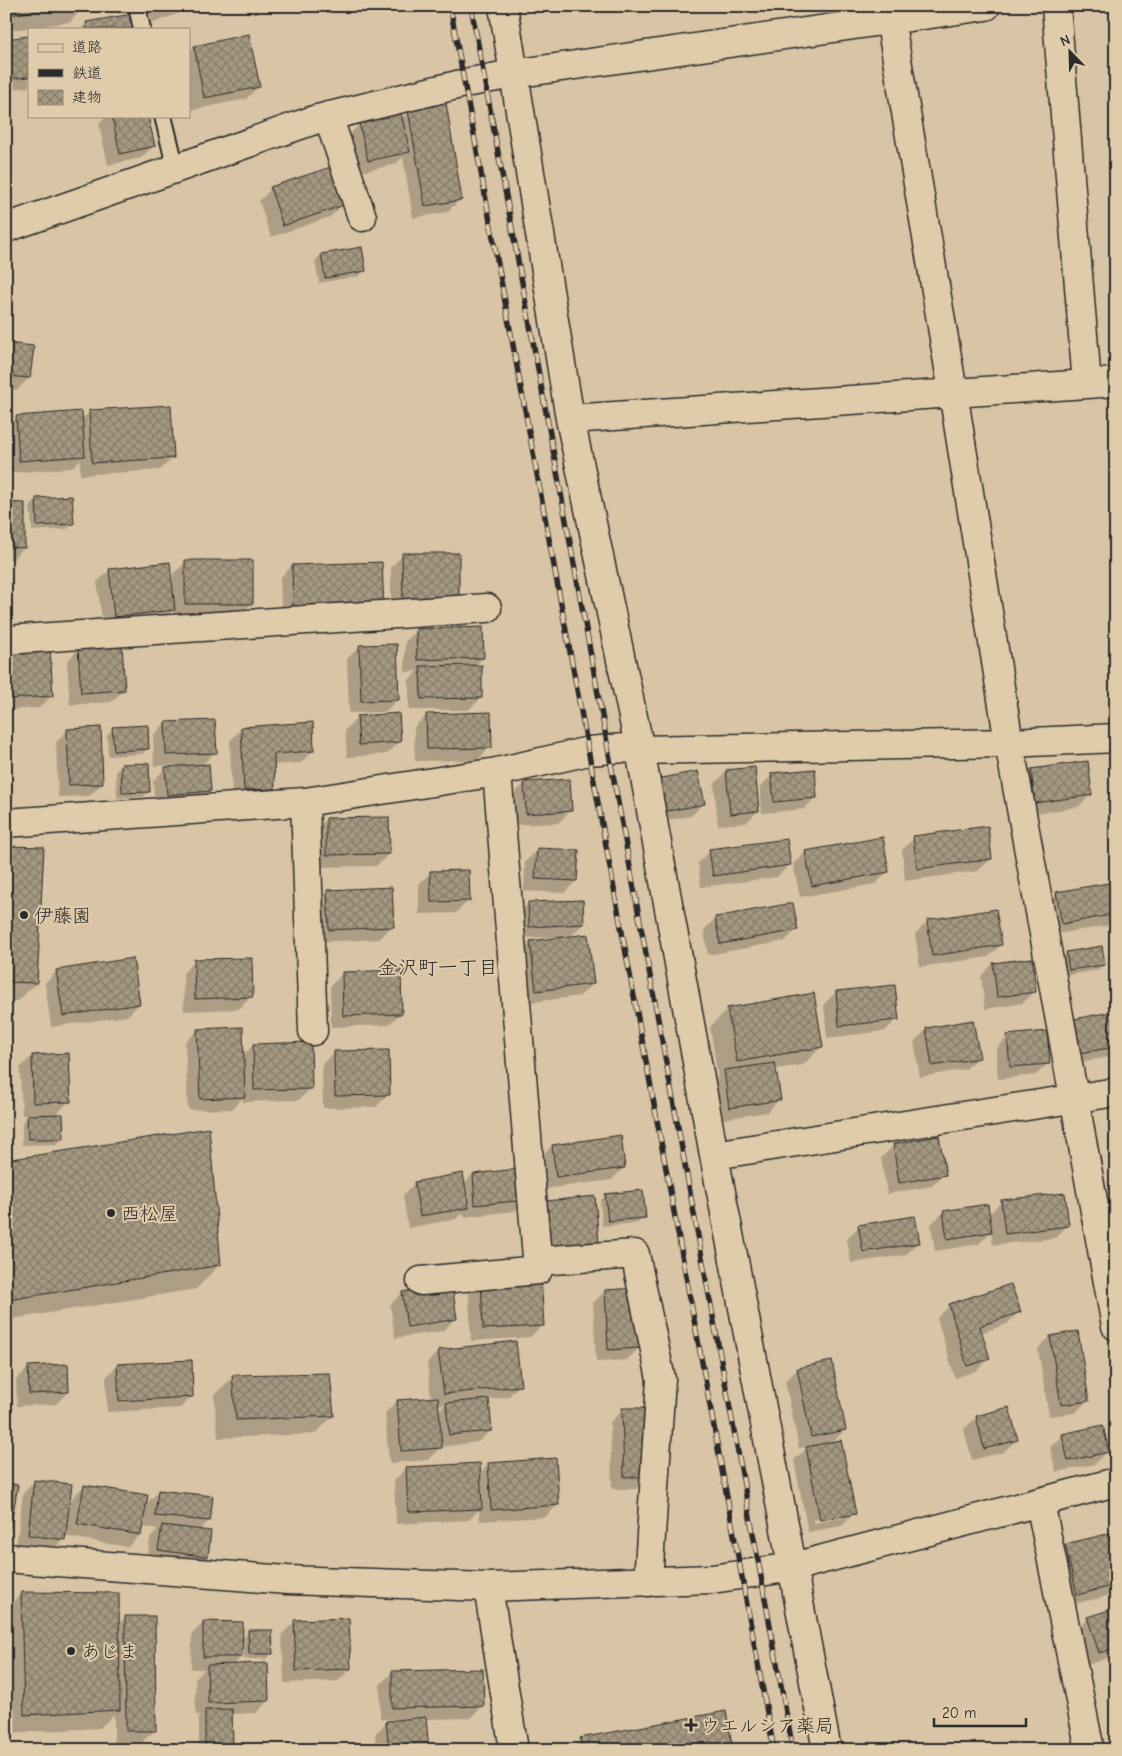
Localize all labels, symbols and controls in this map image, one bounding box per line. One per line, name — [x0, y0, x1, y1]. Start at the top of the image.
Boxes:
legend — [28, 28, 190, 118]
north arrow — [1044, 28, 1094, 78]
text: N — [1058, 31, 1073, 50]
text: 道路 — [72, 38, 102, 56]
text: 鉄道 — [72, 64, 102, 82]
text: 建物 — [72, 88, 102, 106]
place label: 伊藤園 — [34, 905, 91, 927]
marker: 伊藤園 — [18, 909, 30, 921]
district label: 金沢町一丁目 — [378, 956, 498, 979]
place label: 西松屋 — [121, 1203, 178, 1225]
marker: 西松屋 — [105, 1207, 117, 1219]
place label: あじま — [81, 1641, 138, 1663]
marker: あじま — [65, 1645, 77, 1657]
scale bar — [934, 1696, 1027, 1728]
text: 20 m — [942, 1704, 976, 1722]
place label: ウエルシア薬局 — [701, 1715, 834, 1737]
marker: ウエルシア薬局 — [685, 1719, 697, 1731]

